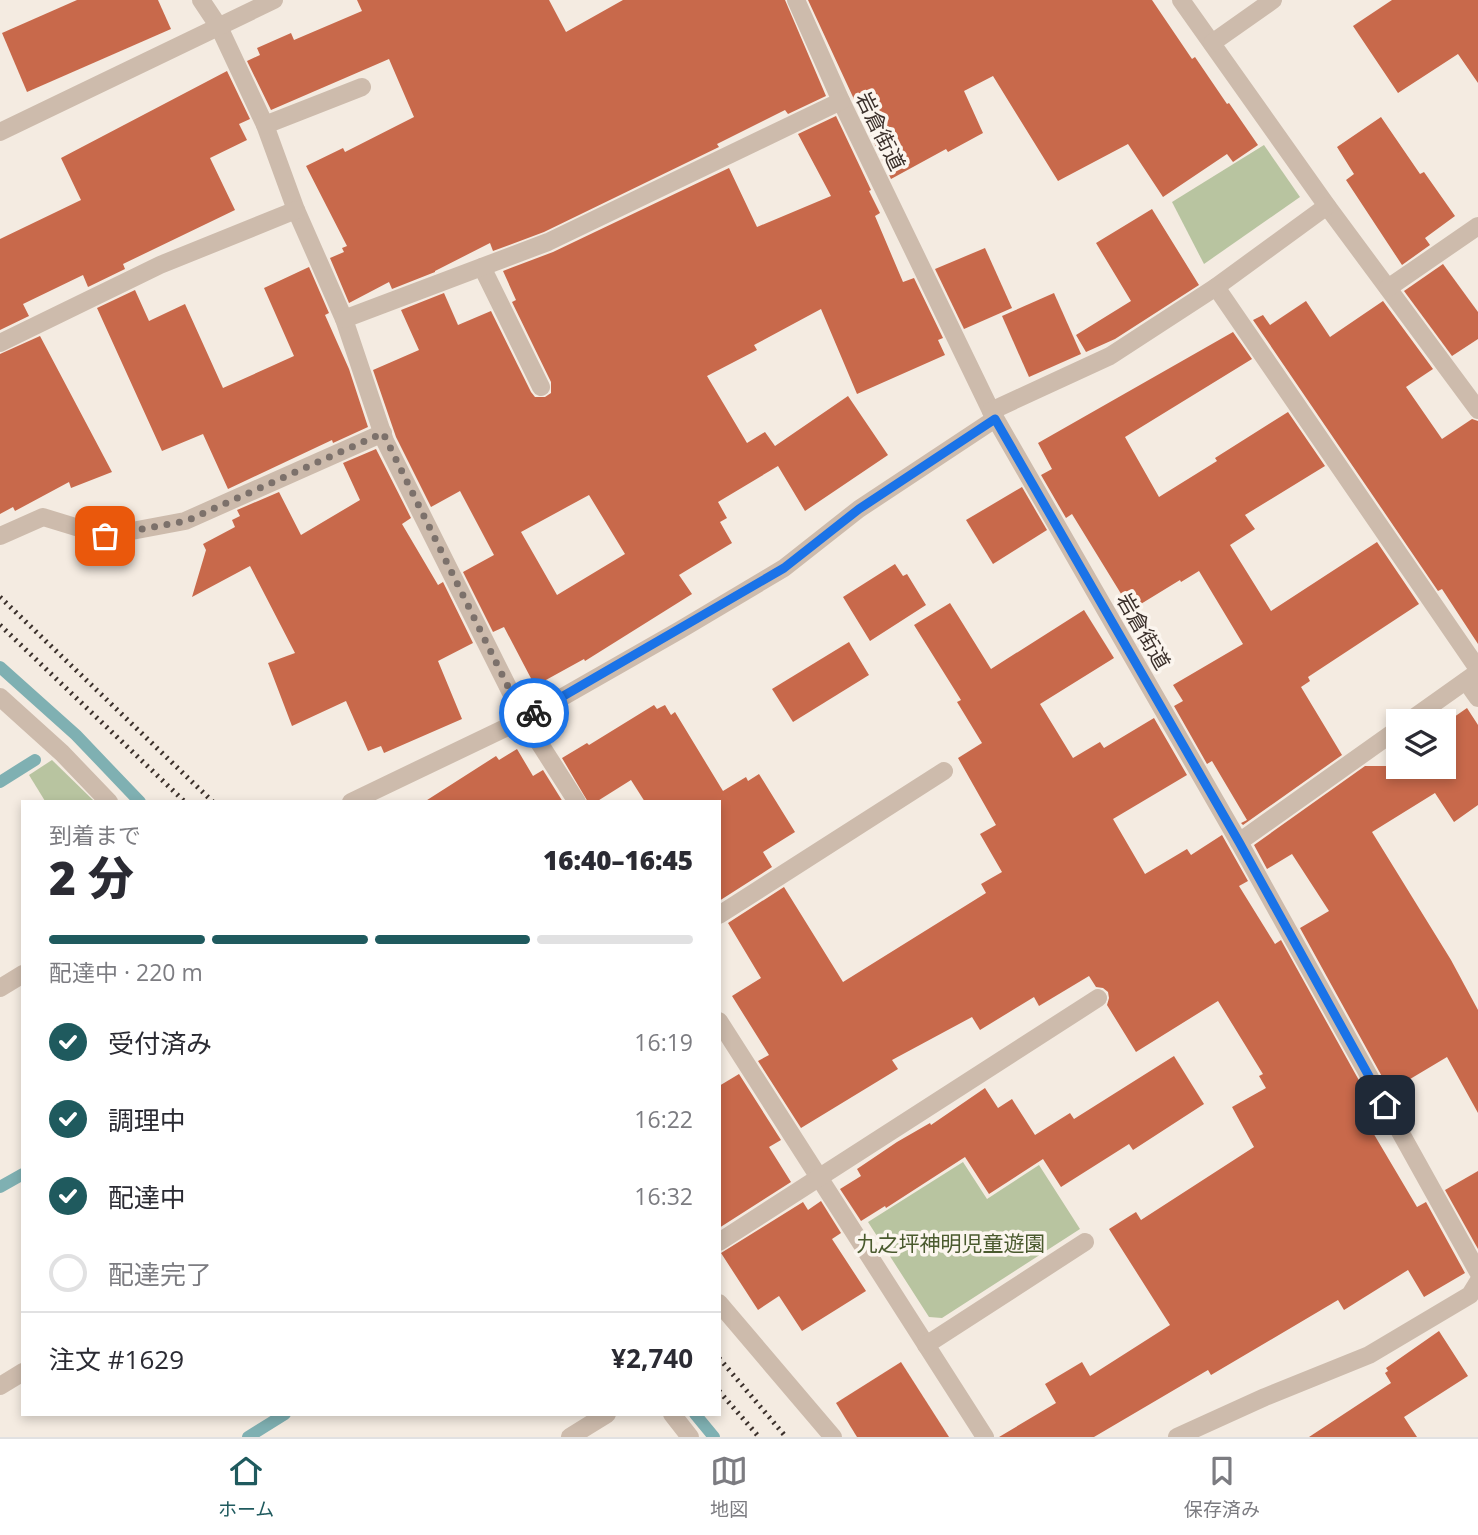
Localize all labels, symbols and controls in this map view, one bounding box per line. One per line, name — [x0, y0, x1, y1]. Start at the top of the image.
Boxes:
street label: 岩倉街道 — [850, 87, 912, 175]
pin — [75, 506, 135, 566]
icon: bag — [86, 517, 124, 555]
street label: 岩倉街道 — [1111, 588, 1177, 674]
courier — [499, 678, 569, 748]
icon: bike — [515, 694, 553, 732]
map controls — [1386, 709, 1456, 779]
button: layers — [1386, 709, 1456, 779]
text: 到着まで — [49, 819, 141, 851]
text: 16:40–16:45 — [543, 842, 693, 878]
text: 2 分 — [49, 846, 134, 908]
text: 配達中 · 220 m — [49, 956, 203, 988]
icon: check — [49, 1023, 87, 1061]
text: 受付済み — [108, 1025, 212, 1061]
text: 16:19 — [634, 1026, 693, 1058]
pin — [1355, 1075, 1415, 1135]
icon: home — [1366, 1086, 1404, 1124]
icon: check — [49, 1100, 87, 1138]
text: 調理中 — [108, 1102, 186, 1138]
text: 16:22 — [634, 1103, 693, 1135]
icon: check — [49, 1177, 87, 1215]
text: 配達中 — [108, 1179, 186, 1215]
text: 16:32 — [634, 1180, 693, 1212]
park label: 九之坪神明児童遊園 — [857, 1229, 1046, 1257]
text: 配達完了 — [108, 1256, 212, 1292]
text: ¥2,740 — [611, 1340, 693, 1376]
text: 注文 #1629 — [49, 1341, 184, 1377]
tab: ホーム — [218, 1452, 274, 1522]
tab: 地図 — [710, 1452, 748, 1522]
tab: 保存済み — [1184, 1452, 1260, 1522]

